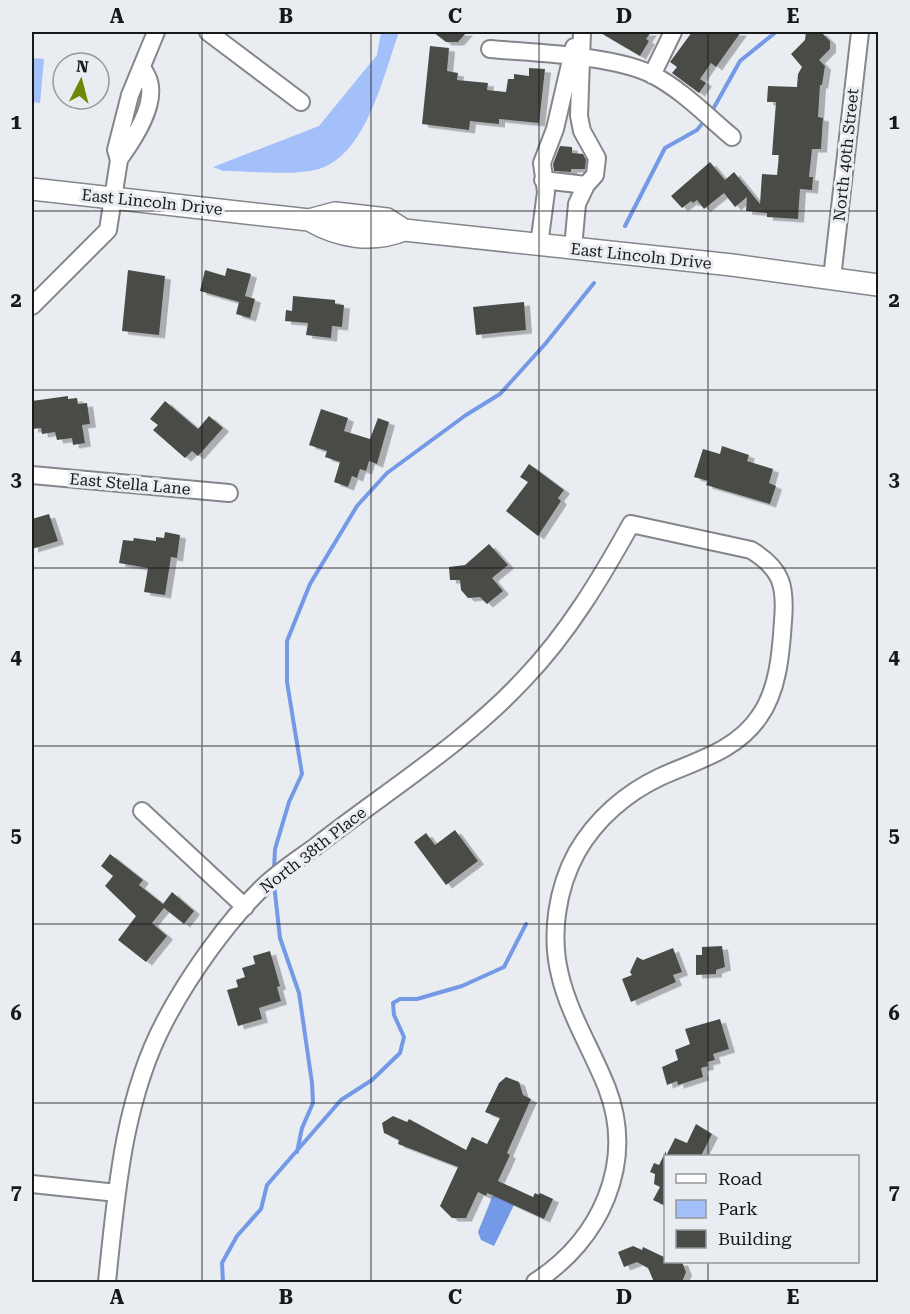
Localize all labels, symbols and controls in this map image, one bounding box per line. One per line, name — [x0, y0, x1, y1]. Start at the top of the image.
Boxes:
text: A — [110, 4, 125, 28]
text: B — [279, 4, 293, 28]
text: C — [448, 4, 462, 28]
text: D — [616, 4, 632, 28]
text: E — [787, 4, 800, 28]
north arrow — [51, 51, 111, 111]
text: N — [75, 56, 90, 77]
street label: North 40th Street — [830, 87, 862, 223]
text: 1 — [10, 110, 22, 134]
text: 1 — [888, 110, 900, 134]
street label: East Lincoln Drive — [80, 185, 224, 219]
street label: East Lincoln Drive — [569, 239, 713, 273]
text: 2 — [10, 288, 22, 312]
text: 2 — [888, 288, 900, 312]
text: 3 — [10, 467, 22, 491]
text: 3 — [888, 467, 900, 491]
street label: East Stella Lane — [69, 469, 192, 499]
text: 4 — [10, 645, 22, 669]
text: 4 — [888, 645, 900, 669]
street label: North 38th Place — [256, 803, 370, 897]
text: 5 — [10, 823, 22, 847]
text: 5 — [888, 823, 900, 847]
text: 6 — [10, 1001, 22, 1025]
text: 6 — [888, 1001, 900, 1025]
legend — [664, 1155, 859, 1263]
text: Road — [718, 1168, 763, 1189]
text: 7 — [10, 1180, 22, 1204]
text: 7 — [888, 1180, 900, 1204]
text: Park — [718, 1198, 758, 1219]
text: Building — [718, 1228, 792, 1249]
text: A — [110, 1285, 125, 1309]
text: B — [279, 1285, 293, 1309]
text: C — [448, 1285, 462, 1309]
text: D — [616, 1285, 632, 1309]
text: E — [787, 1285, 800, 1309]

